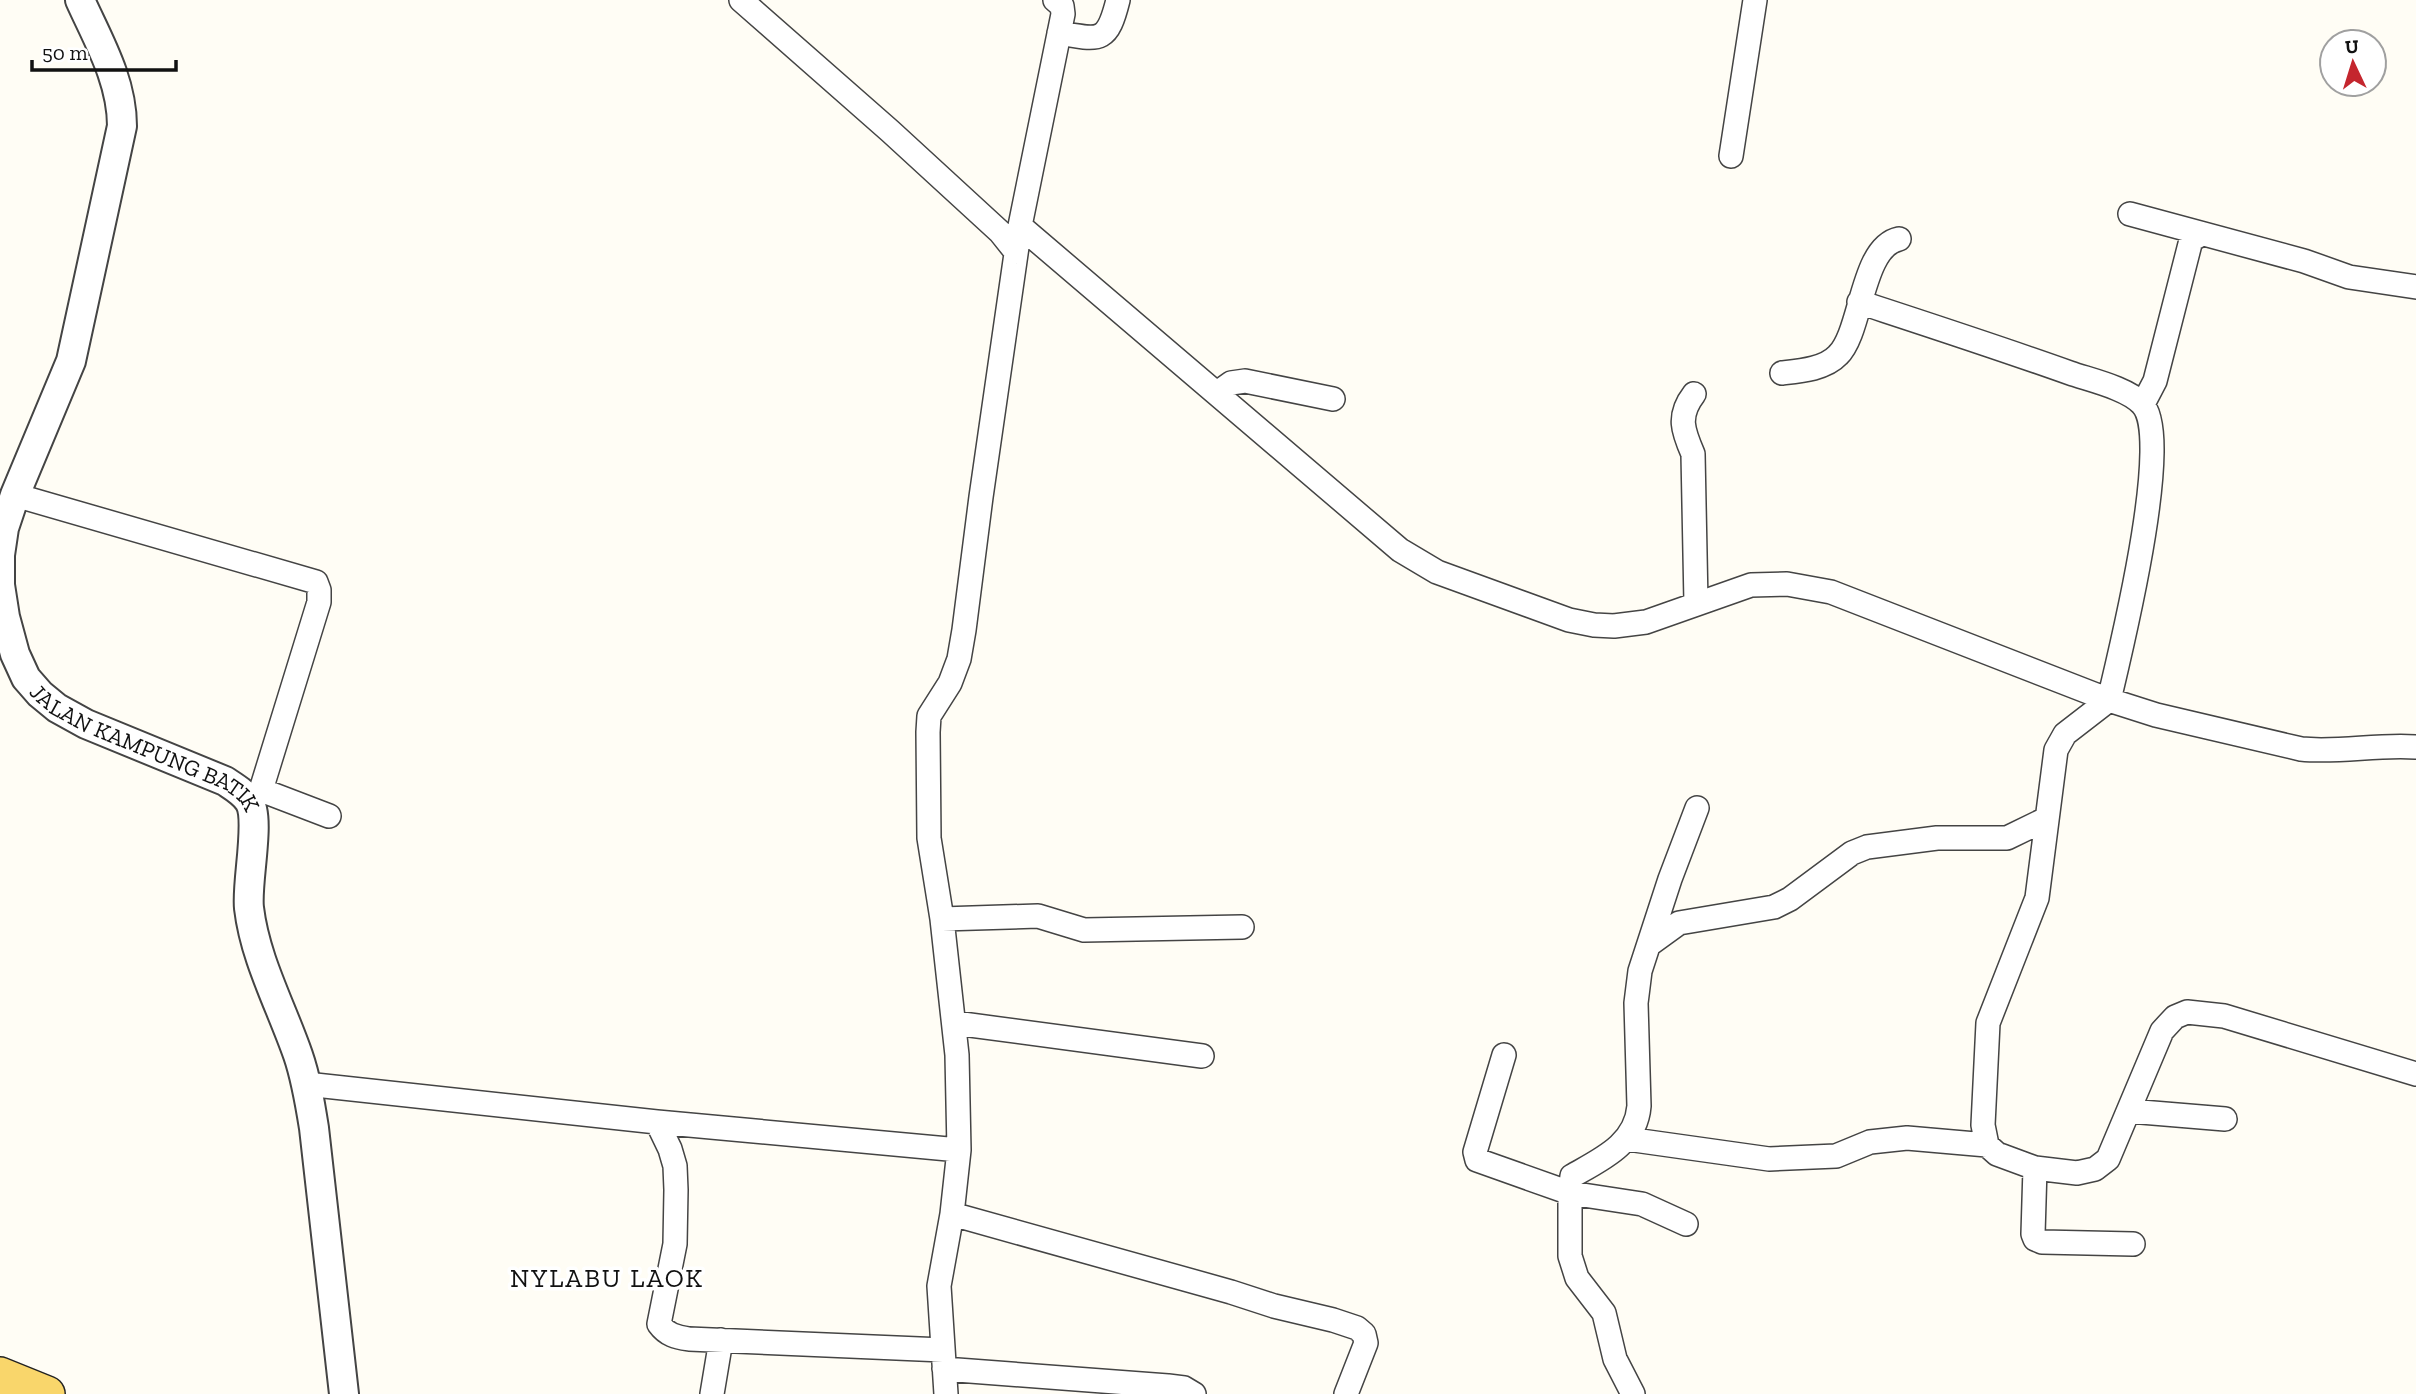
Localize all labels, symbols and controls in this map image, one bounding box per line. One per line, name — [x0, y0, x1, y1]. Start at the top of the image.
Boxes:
scale bar — [32, 28, 175, 72]
north arrow — [2318, 28, 2388, 98]
text: U — [2344, 35, 2360, 58]
text: 50 m — [42, 40, 88, 65]
street label: JALAN KAMPUNG BATIK — [24, 678, 266, 816]
district label: NYLABU LAOK — [510, 1262, 704, 1294]

